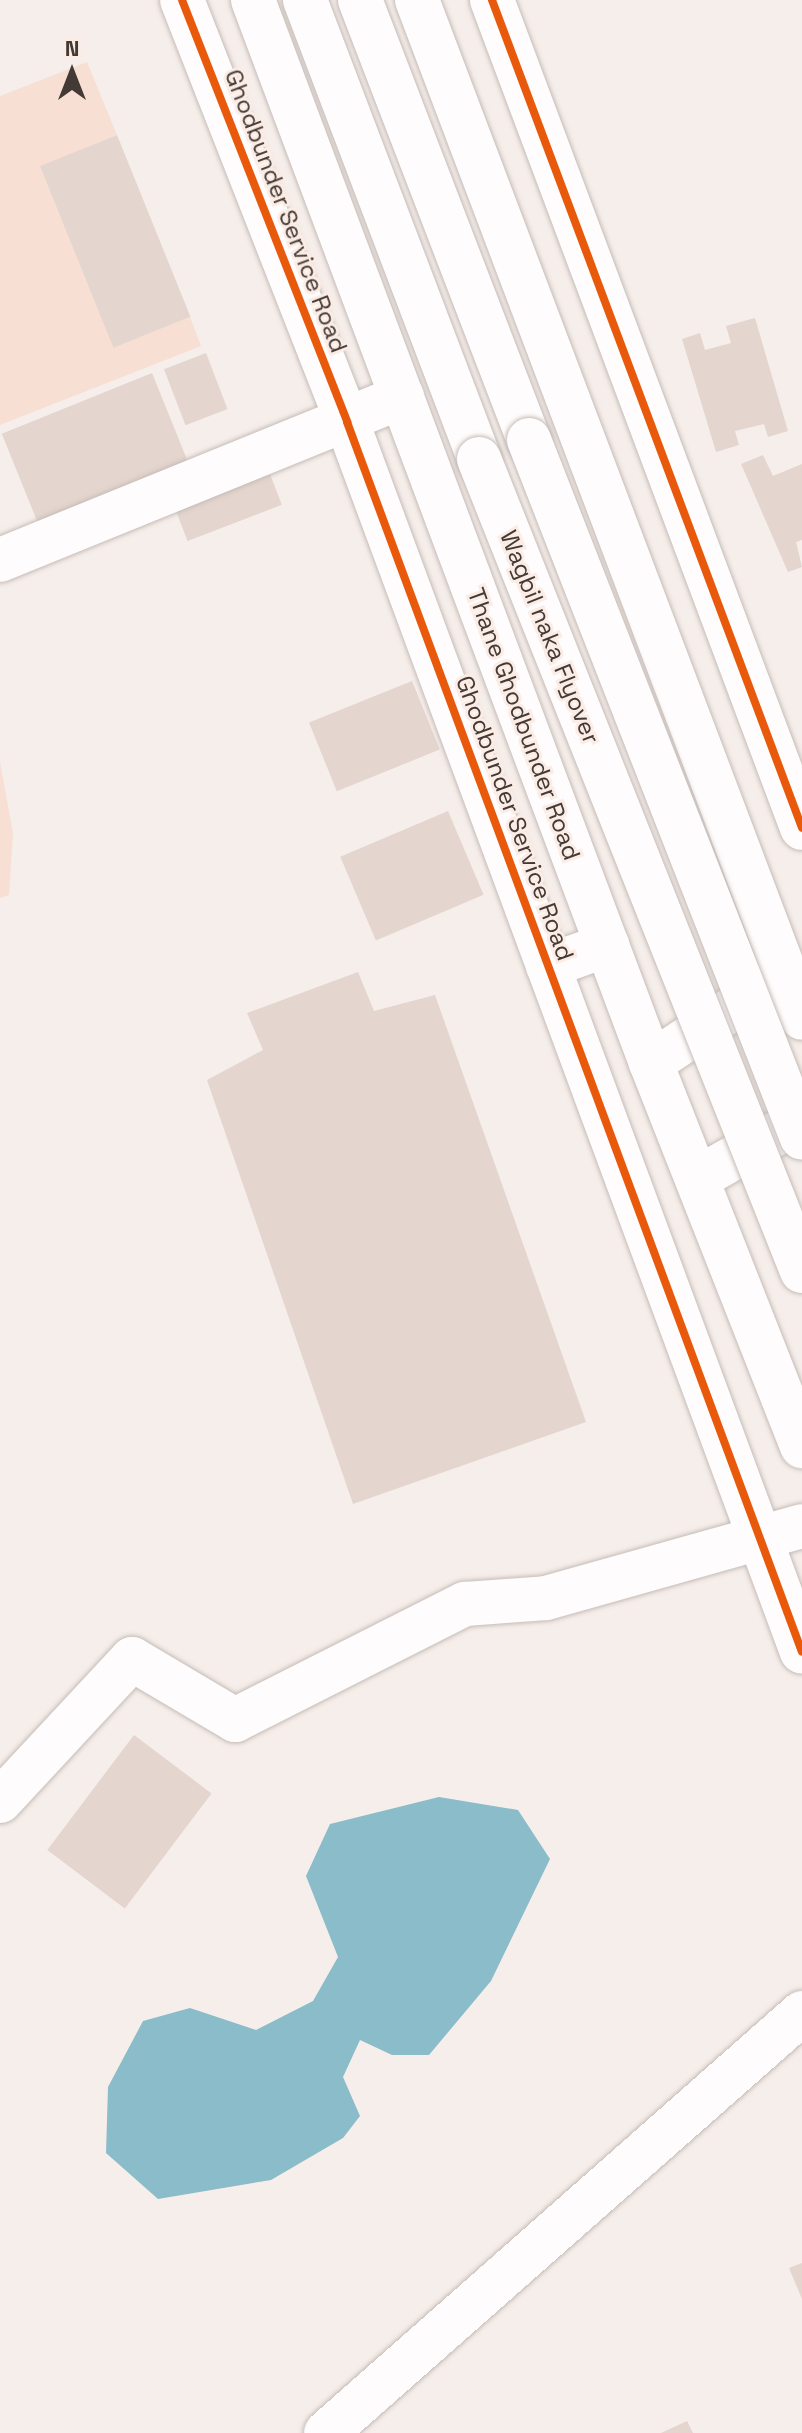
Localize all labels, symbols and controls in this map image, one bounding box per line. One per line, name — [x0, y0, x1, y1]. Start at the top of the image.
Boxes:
north arrow — [32, 32, 112, 112]
text: N — [65, 34, 79, 62]
street label: Ghodbunder Service Road — [219, 65, 353, 357]
street label: Wagbil naka Flyover — [494, 526, 606, 748]
street label: Thane Ghodbunder Road — [461, 584, 587, 864]
street label: Ghodbunder Service Road — [450, 672, 580, 964]

